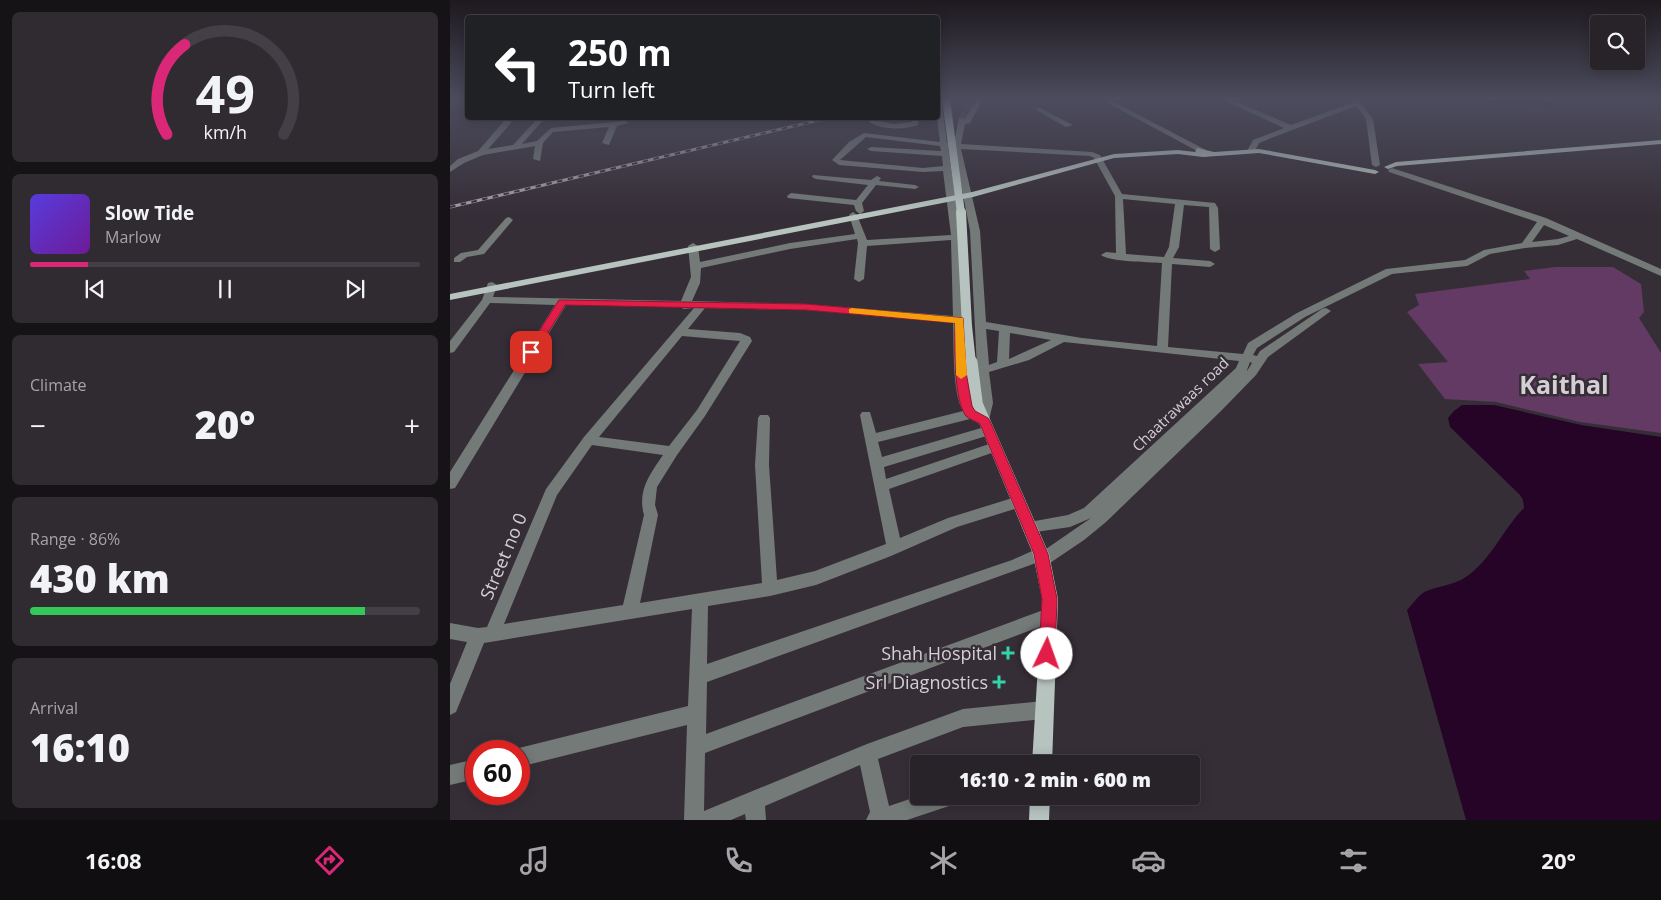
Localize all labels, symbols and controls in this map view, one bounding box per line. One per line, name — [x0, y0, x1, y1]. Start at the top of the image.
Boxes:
map controls — [1590, 15, 1645, 70]
button: search — [1590, 15, 1645, 70]
text: 250 m — [568, 29, 672, 76]
icon: left — [485, 35, 550, 100]
text: 49 — [195, 57, 255, 128]
text: Turn left — [568, 74, 655, 104]
text: km/h — [203, 120, 247, 144]
text: Slow Tide — [105, 200, 194, 226]
text: Marlow — [105, 226, 161, 248]
icon: previous — [81, 275, 109, 303]
icon: pause — [211, 275, 239, 303]
icon: next — [341, 275, 369, 303]
pin — [510, 331, 552, 373]
icon: arrive — [517, 338, 545, 366]
street label: Chaatrawaas road — [1127, 353, 1233, 455]
district label: Kaithal — [1519, 367, 1609, 401]
text: Climate — [30, 374, 87, 396]
text: 20° — [195, 398, 255, 450]
text: − — [30, 406, 46, 444]
text: + — [404, 406, 420, 444]
street label: Street no 0 — [474, 509, 532, 603]
text: Range · 86% — [30, 528, 120, 550]
text: 430 km — [30, 552, 170, 604]
position arrow — [1020, 627, 1072, 679]
place label: Shah Hospital — [881, 641, 997, 665]
marker: Shah Hospital — [1001, 646, 1015, 660]
place label: Srl Diagnostics — [866, 670, 988, 694]
marker: Srl Diagnostics — [992, 675, 1006, 689]
text: Arrival — [30, 697, 78, 719]
text: 16:10 — [30, 721, 130, 773]
speed limit sign: 60 — [465, 740, 530, 805]
text: 16:10 · 2 min · 600 m — [959, 767, 1151, 793]
icon: directions — [312, 843, 347, 878]
icon: music — [517, 843, 552, 878]
icon: phone — [721, 843, 756, 878]
icon: climate — [926, 843, 961, 878]
icon: car — [1131, 843, 1166, 878]
icon: filters — [1336, 843, 1371, 878]
text: 16:08 — [85, 845, 142, 875]
text: 20° — [1541, 845, 1576, 875]

